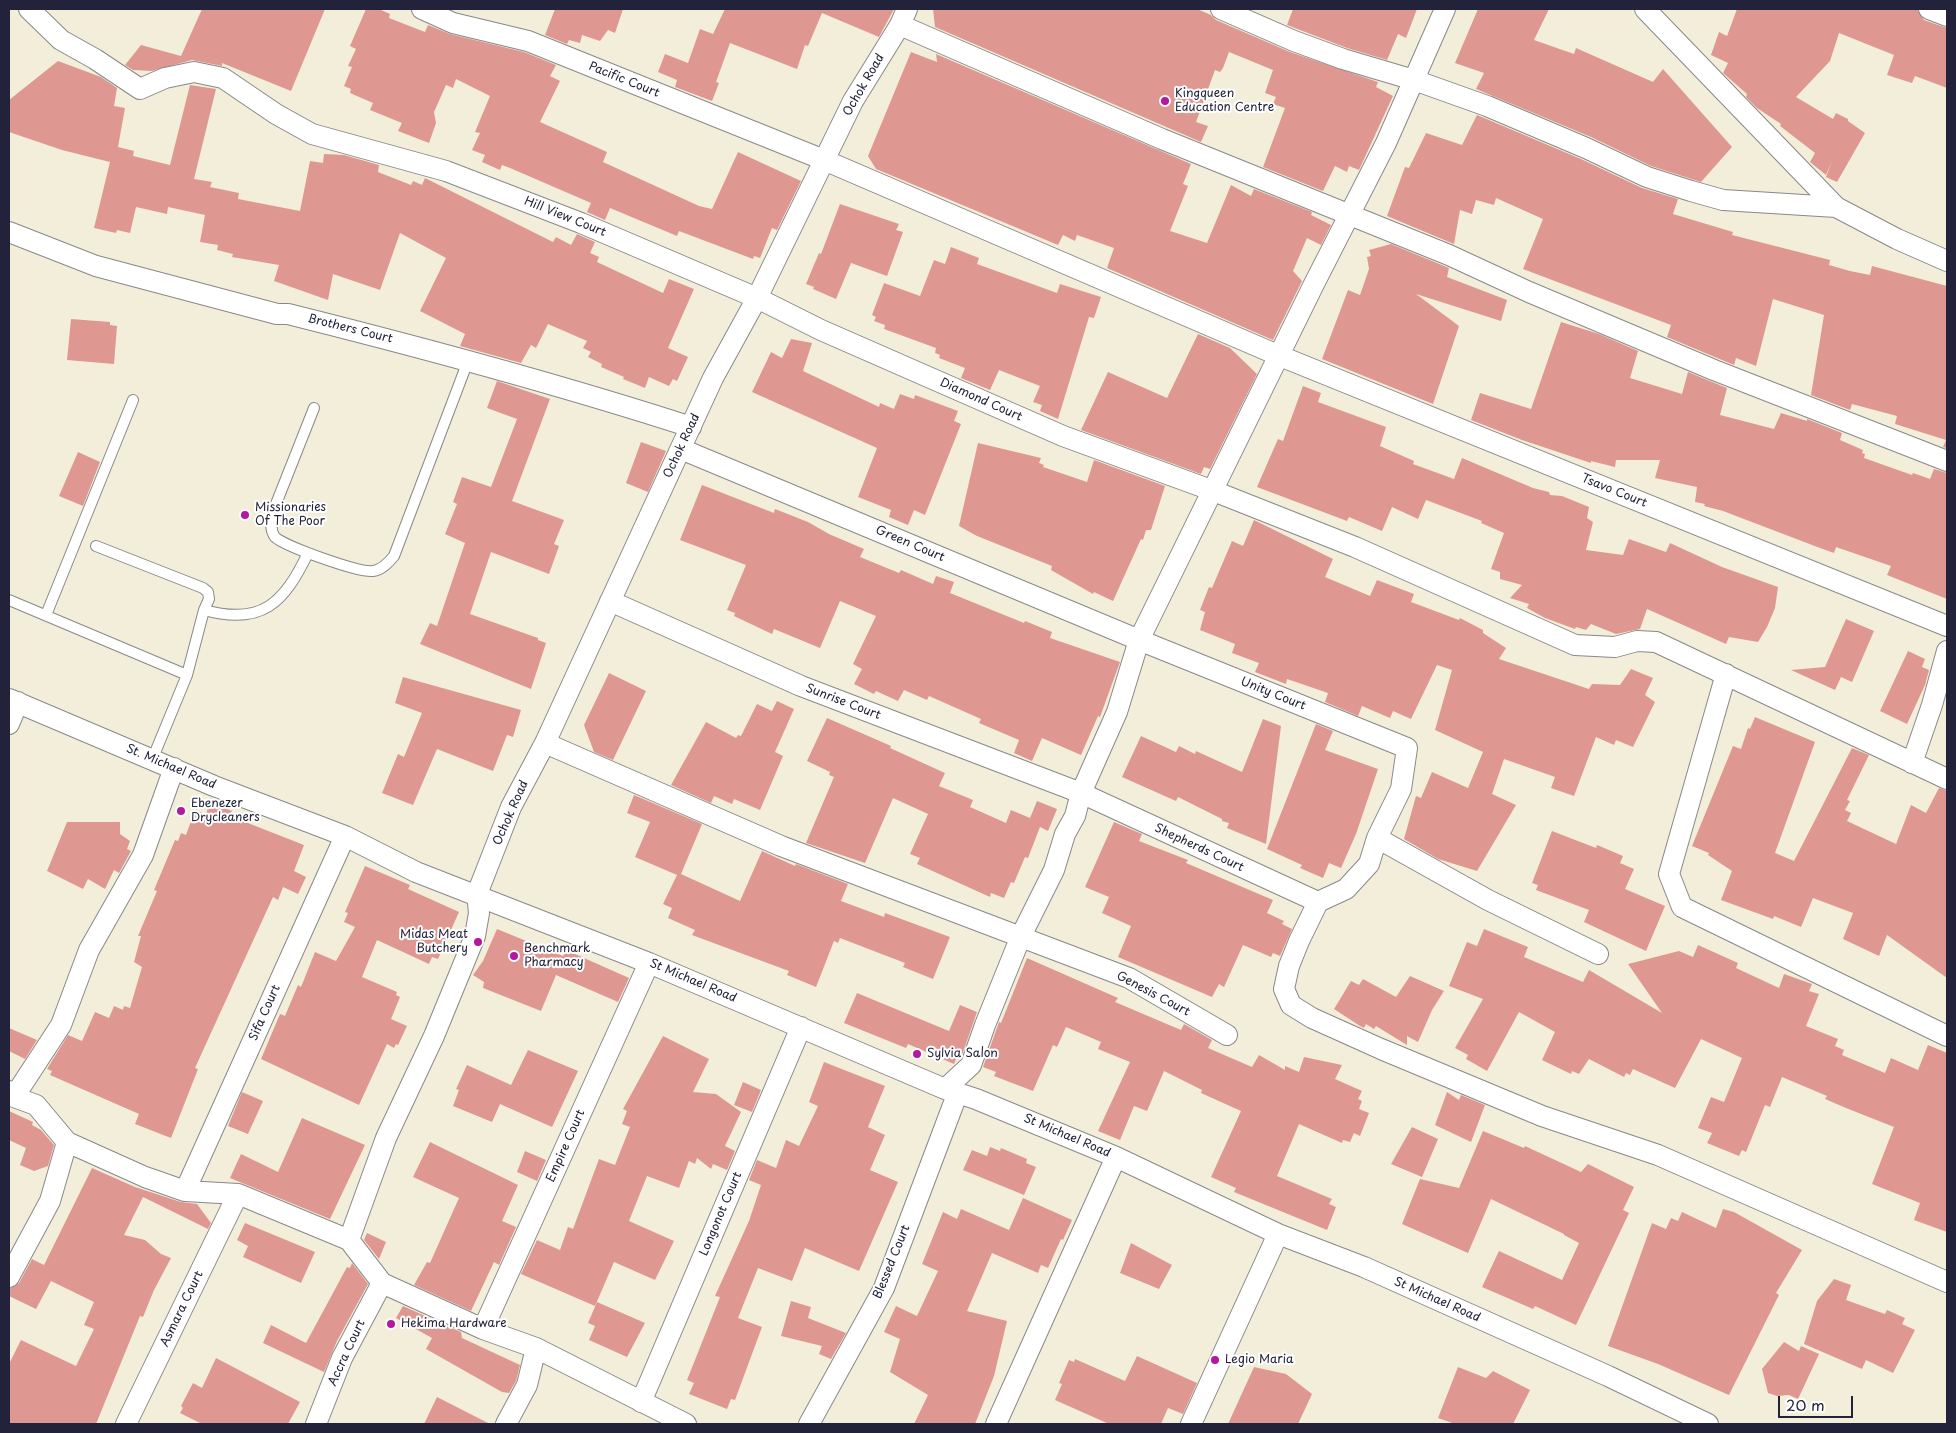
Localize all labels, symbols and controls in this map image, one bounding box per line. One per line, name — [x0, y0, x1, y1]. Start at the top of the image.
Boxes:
street label: Ochok Road — [840, 51, 888, 119]
street label: Pacific Court — [587, 59, 661, 101]
place label: Kingqueen Education Centre — [1175, 87, 1274, 115]
marker: Kingqueen Education Centre — [1159, 95, 1171, 107]
street label: Hill View Court — [522, 194, 608, 240]
street label: Brothers Court — [306, 311, 394, 347]
street label: Diamond Court — [938, 375, 1024, 425]
street label: Ochok Road — [661, 412, 703, 480]
street label: Tsavo Court — [1579, 471, 1649, 511]
place label: Missionaries Of The Poor — [255, 501, 326, 529]
marker: Missionaries Of The Poor — [239, 509, 251, 521]
street label: Green Court — [873, 523, 947, 565]
street label: Unity Court — [1238, 674, 1308, 714]
street label: Sunrise Court — [803, 681, 883, 723]
street label: St. Michael Road — [124, 742, 218, 792]
street label: Ochok Road — [490, 778, 532, 848]
place label: Ebenezer Drycleaners — [191, 797, 260, 825]
marker: Ebenezer Drycleaners — [175, 805, 187, 817]
street label: Shepherds Court — [1152, 821, 1246, 875]
place label: Midas Meat Butchery — [400, 928, 468, 956]
marker: Midas Meat Butchery — [472, 936, 484, 948]
place label: Benchmark Pharmacy — [524, 942, 590, 970]
marker: Benchmark Pharmacy — [508, 950, 520, 962]
street label: St Michael Road — [647, 956, 739, 1006]
street label: Genesis Court — [1114, 969, 1192, 1019]
street label: Sifa Court — [246, 983, 284, 1043]
place label: Sylvia Salon — [927, 1047, 998, 1061]
marker: Sylvia Salon — [911, 1048, 923, 1060]
street label: Empire Court — [544, 1108, 588, 1184]
street label: St Michael Road — [1021, 1111, 1113, 1161]
street label: Longonot Court — [697, 1170, 745, 1258]
street label: Blessed Court — [871, 1223, 913, 1301]
street label: Asmara Court — [157, 1269, 207, 1349]
street label: St Michael Road — [1392, 1275, 1482, 1325]
place label: Hekima Hardware — [401, 1317, 507, 1331]
street label: Accra Court — [325, 1318, 369, 1388]
marker: Hekima Hardware — [385, 1318, 397, 1330]
place label: Legio Maria — [1225, 1353, 1294, 1367]
marker: Legio Maria — [1209, 1354, 1221, 1366]
scale bar — [1781, 1386, 1856, 1418]
text: 20 m — [1786, 1393, 1825, 1416]

